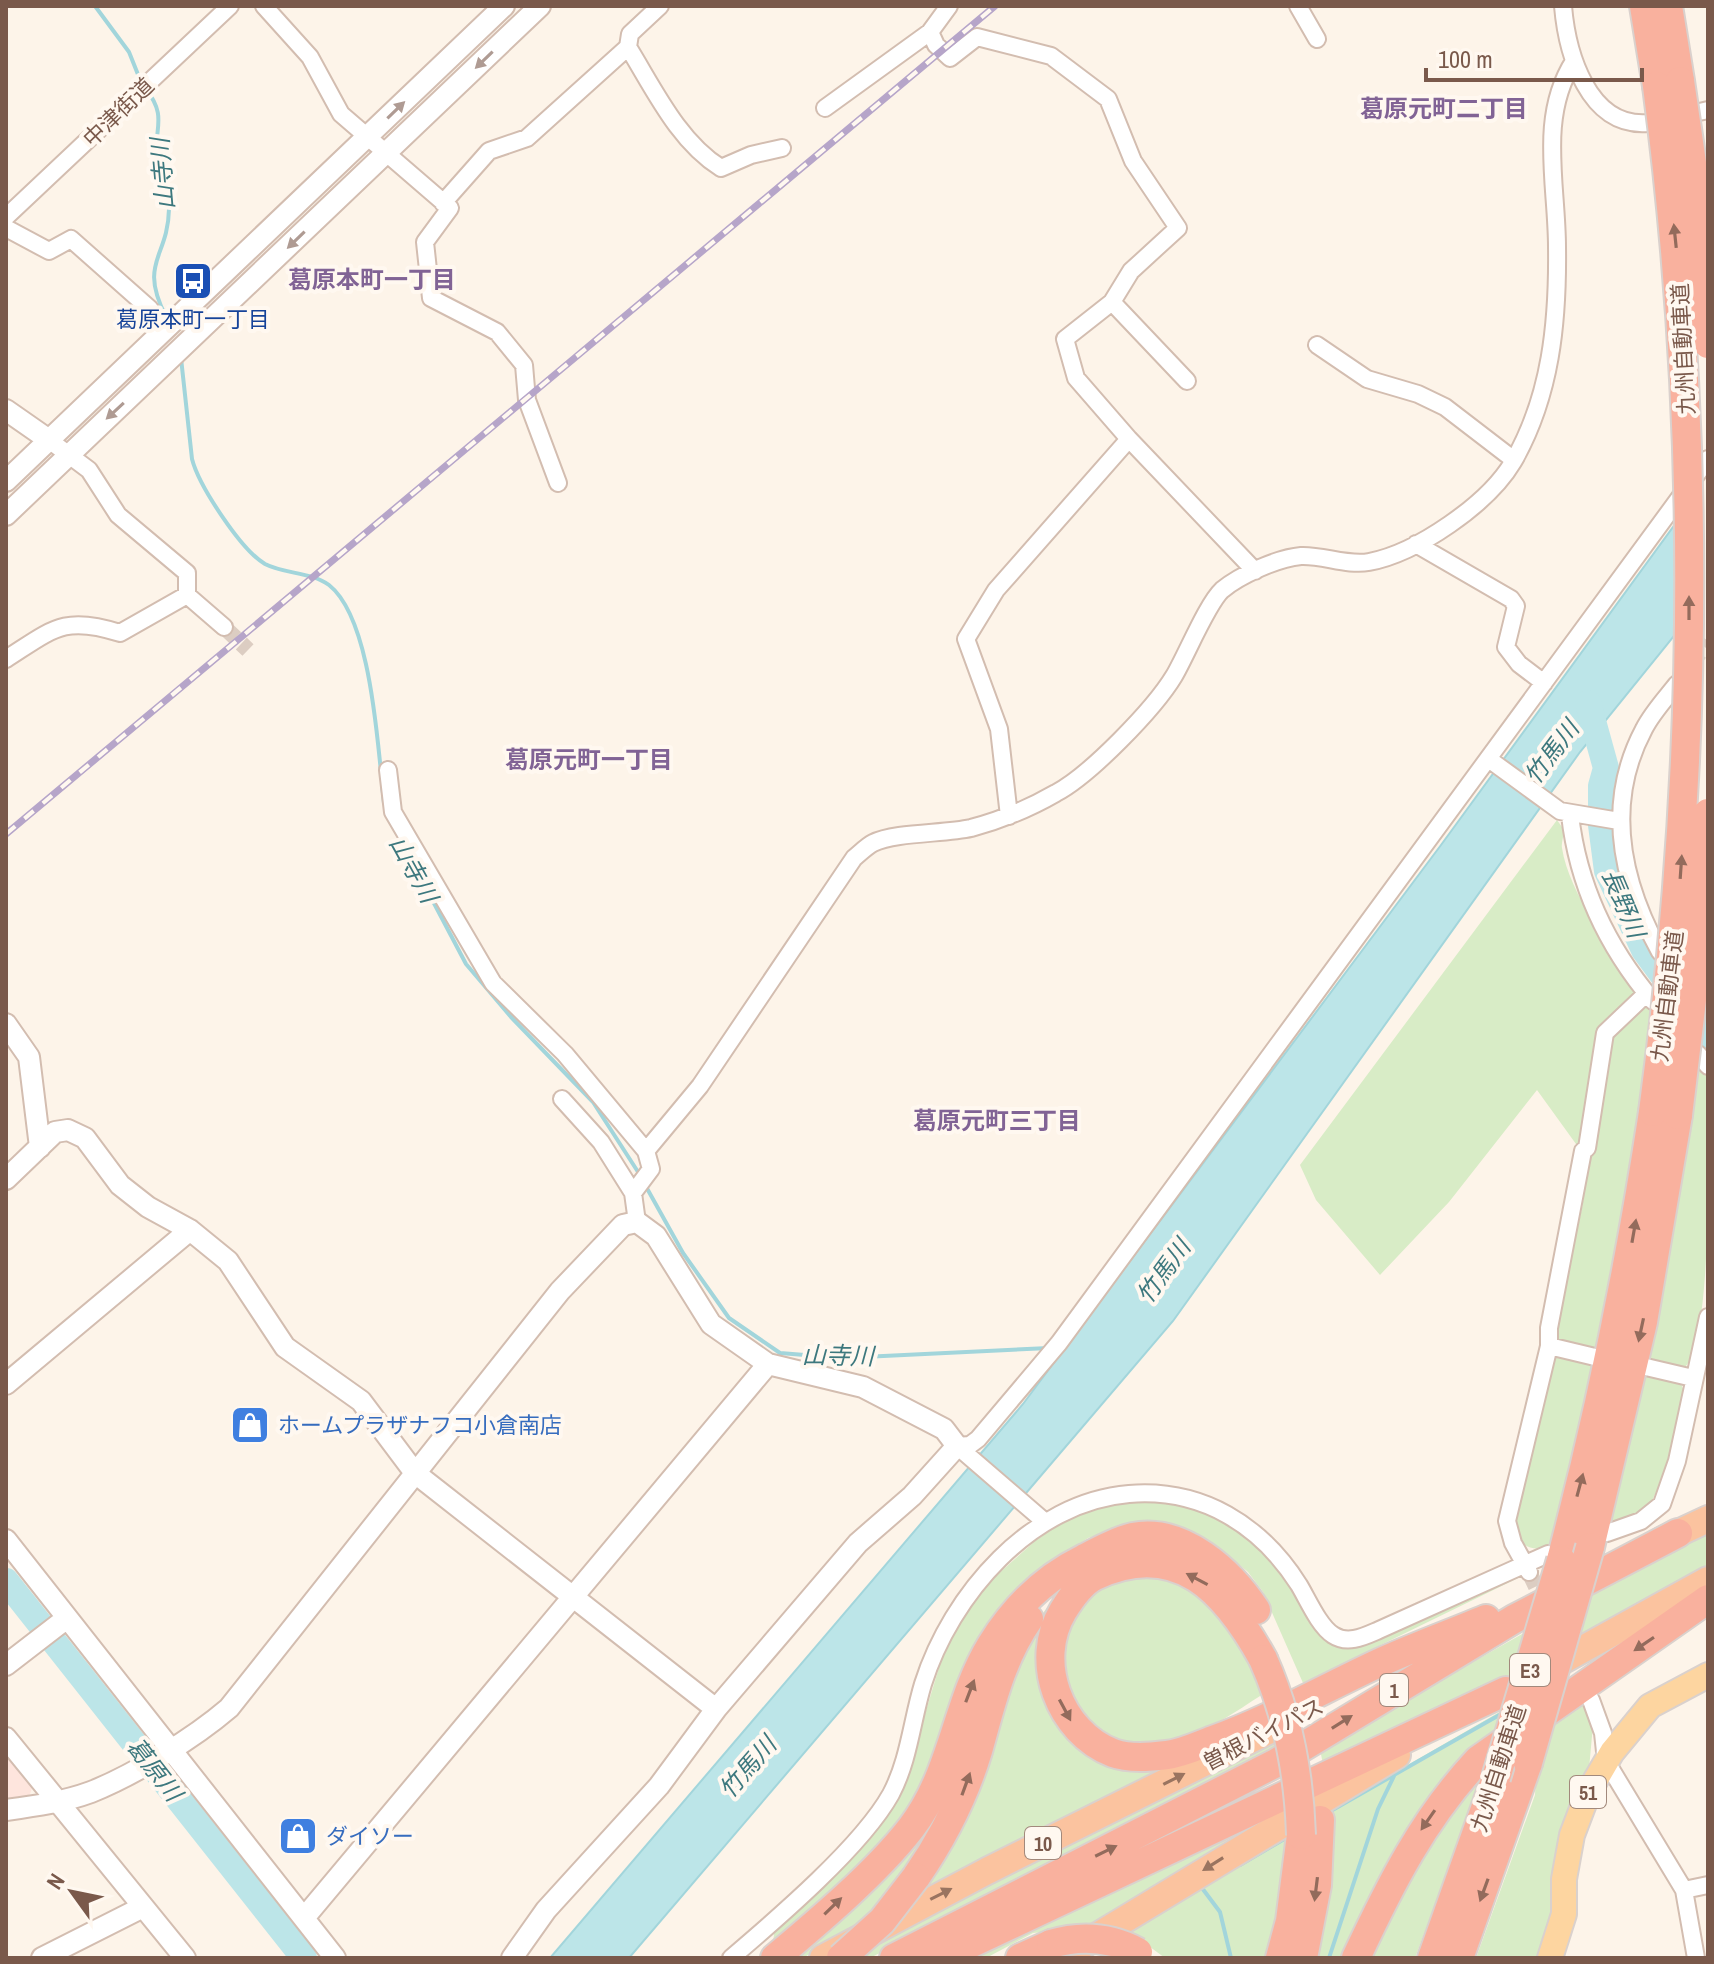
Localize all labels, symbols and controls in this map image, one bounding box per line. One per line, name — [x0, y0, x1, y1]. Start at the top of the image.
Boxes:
scale bar — [1426, 32, 1642, 82]
text: 100 m — [1438, 43, 1493, 75]
one-way arrow — [475, 50, 494, 69]
street label: 中津街道 — [76, 71, 160, 153]
district label: 葛原元町二丁目 — [1360, 92, 1528, 124]
one-way arrow — [386, 101, 405, 119]
water label: 山寺川 — [143, 134, 181, 211]
one-way arrow — [1669, 223, 1682, 248]
one-way arrow — [287, 231, 306, 249]
bus stop icon: 葛原本町一丁目 — [172, 260, 214, 302]
district label: 葛原本町一丁目 — [288, 263, 456, 295]
street label: 九州自動車道 — [1665, 282, 1701, 416]
place label: 葛原本町一丁目 — [116, 304, 270, 334]
one-way arrow — [106, 401, 125, 419]
one-way arrow — [1683, 595, 1695, 620]
water label: 竹馬川 — [1517, 711, 1587, 790]
district label: 葛原元町一丁目 — [505, 743, 673, 775]
water label: 山寺川 — [383, 830, 447, 911]
one-way arrow — [1675, 854, 1688, 879]
water label: 長野川 — [1595, 864, 1654, 945]
street label: 九州自動車道 — [1644, 929, 1690, 1063]
district label: 葛原元町三丁目 — [913, 1104, 1081, 1136]
one-way arrow — [1629, 1218, 1641, 1243]
water label: 竹馬川 — [1129, 1230, 1199, 1310]
one-way arrow — [1634, 1318, 1647, 1343]
water label: 山寺川 — [802, 1338, 877, 1372]
shop icon: ホームプラザナフコ小倉南店 — [229, 1404, 271, 1446]
place label: ホームプラザナフコ小倉南店 — [278, 1410, 562, 1440]
one-way arrow — [1575, 1472, 1587, 1497]
one-way arrow — [1186, 1572, 1208, 1586]
one-way arrow — [1634, 1636, 1655, 1651]
road number: E3 — [1510, 1654, 1550, 1686]
road number: 1 — [1380, 1674, 1408, 1706]
one-way arrow — [964, 1679, 977, 1703]
street label: 曽根バイパス — [1198, 1691, 1328, 1777]
one-way arrow — [1059, 1699, 1072, 1722]
street label: 九州自動車道 — [1463, 1701, 1533, 1835]
one-way arrow — [1331, 1716, 1353, 1730]
water label: 竹馬川 — [711, 1727, 785, 1805]
water label: 葛原川 — [120, 1731, 192, 1810]
one-way arrow — [960, 1772, 972, 1796]
one-way arrow — [1163, 1772, 1186, 1785]
road number: 51 — [1570, 1776, 1606, 1808]
one-way arrow — [1421, 1809, 1436, 1830]
shop icon: ダイソー — [277, 1815, 319, 1857]
place label: ダイソー — [326, 1821, 414, 1851]
road number: 10 — [1025, 1827, 1061, 1859]
one-way arrow — [1095, 1844, 1118, 1858]
north arrow — [32, 1852, 112, 1932]
one-way arrow — [1202, 1857, 1224, 1871]
text: N — [39, 1867, 71, 1895]
one-way arrow — [1309, 1877, 1322, 1902]
one-way arrow — [1478, 1878, 1490, 1902]
one-way arrow — [930, 1888, 953, 1901]
one-way arrow — [824, 1898, 843, 1916]

